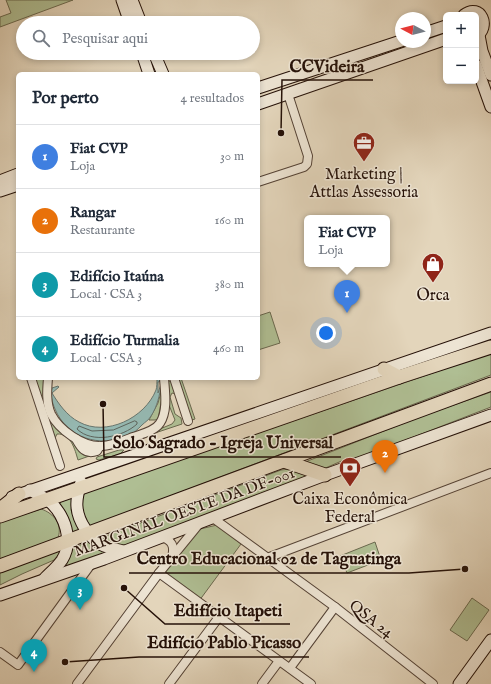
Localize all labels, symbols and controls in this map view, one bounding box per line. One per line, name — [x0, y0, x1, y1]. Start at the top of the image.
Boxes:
north arrow — [395, 12, 431, 48]
map controls — [443, 12, 479, 84]
button: + — [443, 12, 479, 48]
search box — [16, 16, 260, 60]
icon: search — [30, 27, 52, 49]
text: Pesquisar aqui — [62, 29, 148, 48]
button: − — [443, 48, 479, 84]
callout: CCVideira — [282, 51, 373, 80]
text: CCVideira — [290, 57, 365, 78]
text: Por perto — [32, 88, 99, 109]
text: 4 resultados — [181, 90, 244, 107]
office icon: Marketing | Attlas Assessoria — [351, 130, 377, 163]
text: Fiat CVP — [70, 139, 128, 158]
text: 1 — [43, 148, 47, 165]
text: 30 m — [220, 148, 244, 165]
text: Loja — [70, 158, 95, 175]
place label: Marketing | Attlas Assessoria — [309, 165, 418, 203]
text: Rangar — [70, 203, 116, 222]
text: 2 — [42, 212, 48, 229]
text: 160 m — [214, 212, 244, 229]
popup — [304, 215, 390, 267]
text: Restaurante — [70, 222, 135, 239]
text: Fiat CVP — [318, 223, 376, 242]
text: Loja — [318, 242, 343, 259]
shop icon: Orca — [420, 251, 446, 284]
text: Edifício Itaúna — [70, 267, 164, 286]
text: 3 — [43, 276, 47, 293]
text: 380 m — [215, 276, 244, 293]
pin: 1 — [334, 280, 360, 313]
text: Local · CSA 3 — [70, 286, 142, 303]
place label: Orca — [417, 286, 450, 306]
your location — [316, 323, 336, 343]
text: Edifício Turmalia — [70, 331, 179, 350]
text: 4 — [42, 340, 48, 357]
text: 460 m — [213, 340, 244, 357]
text: Local · CSA 3 — [70, 350, 142, 367]
callout: Solo Sagrado - Igreja Universal — [104, 428, 341, 457]
text: Solo Sagrado - Igreja Universal — [113, 433, 333, 454]
pin: 2 — [372, 440, 398, 473]
bank icon: Caixa Econômica Federal — [337, 455, 363, 488]
street label: MARGINAL OESTE DA DF-001 — [71, 464, 298, 562]
place label: Caixa Econômica Federal — [293, 490, 408, 528]
callout: Centro Educacional 02 de Taguatinga — [129, 544, 409, 573]
text: Centro Educacional 02 de Taguatinga — [137, 549, 402, 570]
pin: 3 — [67, 577, 93, 610]
callout: Edifício Itapeti — [165, 595, 290, 624]
street label: QSA 24 — [345, 596, 397, 643]
text: Edifício Itapeti — [174, 601, 283, 622]
callout: Edifício Pablo Picasso — [139, 628, 309, 657]
text: Edifício Pablo Picasso — [147, 633, 301, 654]
pin: 4 — [21, 639, 47, 672]

